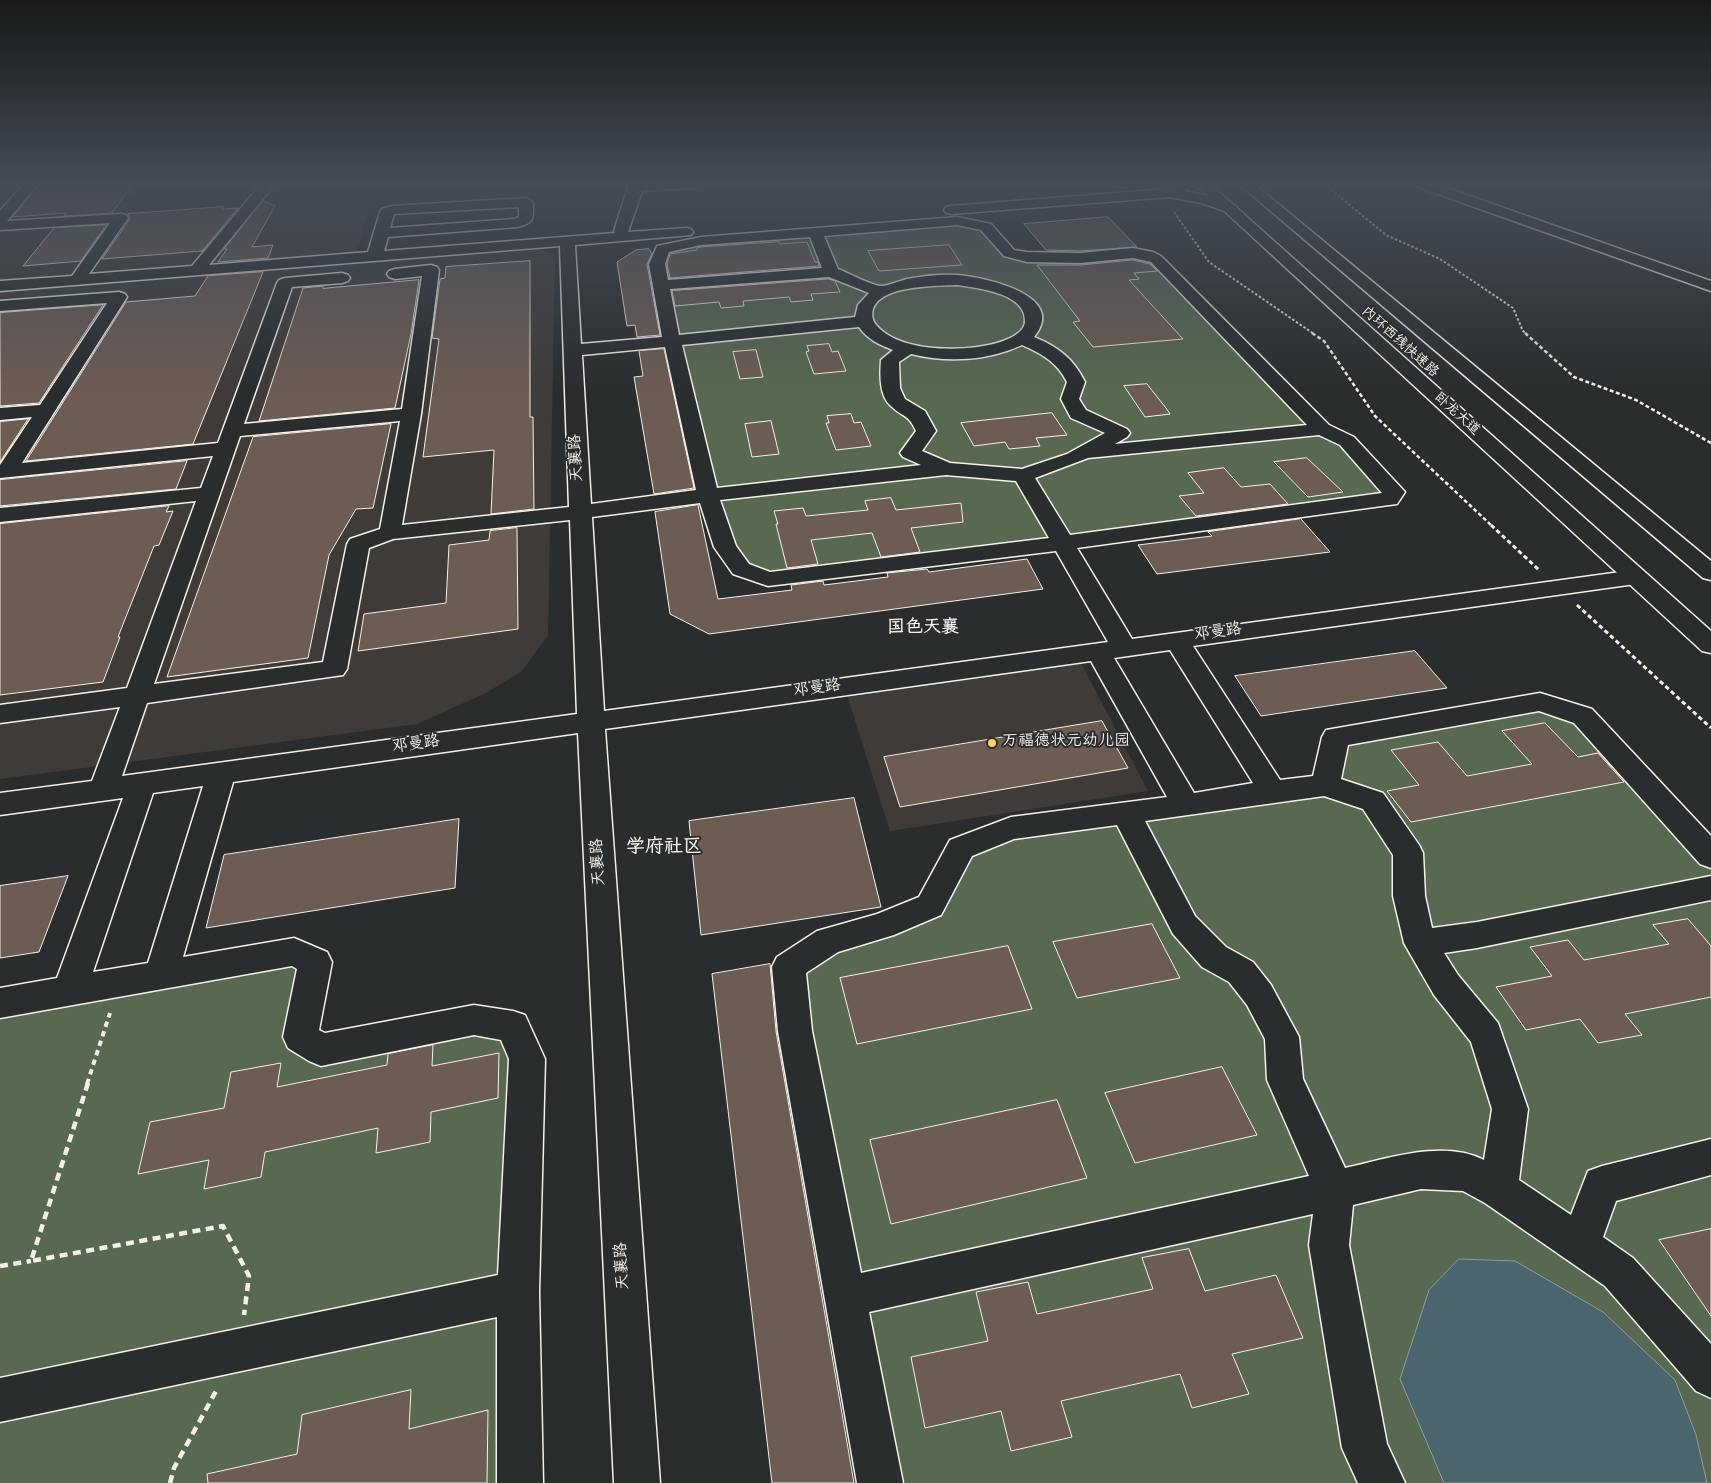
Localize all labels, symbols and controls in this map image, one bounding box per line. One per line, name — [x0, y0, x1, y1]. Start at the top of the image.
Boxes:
street label: 内环西线快速路 — [1357, 304, 1441, 382]
street label: 卧龙大道 — [1430, 390, 1482, 440]
street label: 天襄路 — [567, 434, 589, 482]
district label: 国色天襄 — [887, 619, 959, 641]
street label: 邓曼路 — [1193, 621, 1243, 647]
street label: 邓曼路 — [792, 677, 842, 703]
street label: 邓曼路 — [391, 733, 441, 759]
place label: 万福德状元幼儿园 — [1002, 733, 1130, 753]
marker: 万福德状元幼儿园 — [986, 737, 998, 749]
street label: 天襄路 — [589, 838, 611, 886]
district label: 学府社区 — [626, 838, 702, 860]
street label: 天襄路 — [613, 1242, 635, 1290]

